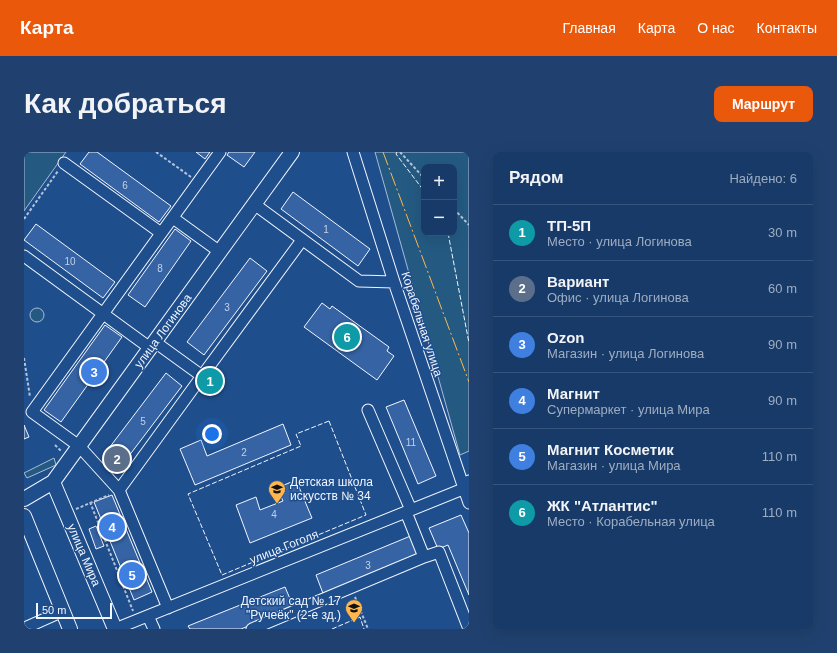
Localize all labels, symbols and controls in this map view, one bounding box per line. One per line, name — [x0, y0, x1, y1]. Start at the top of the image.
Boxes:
text: Карта — [20, 17, 74, 38]
text: Главная — [562, 20, 616, 36]
text: Карта — [638, 20, 675, 36]
text: О нас — [697, 20, 735, 36]
text: Контакты — [757, 20, 817, 36]
button: Маршрут — [714, 86, 813, 122]
text: Как добраться — [24, 88, 226, 119]
map controls — [421, 164, 457, 236]
button: + — [421, 164, 457, 200]
text: Рядом — [509, 168, 564, 187]
text: Найдено: 6 — [729, 171, 797, 186]
house number: 6 — [122, 180, 128, 191]
button: − — [421, 200, 457, 236]
text: ТП-5П — [547, 217, 591, 234]
house number: 1 — [323, 224, 329, 235]
text: 1 — [518, 225, 526, 240]
text: 30 m — [768, 225, 797, 240]
text: Место · улица Логинова — [547, 234, 692, 249]
house number: 10 — [64, 256, 76, 267]
house number: 8 — [157, 263, 163, 274]
street label: Корабельная улица — [398, 270, 446, 378]
text: Вариант — [547, 273, 609, 290]
text: 2 — [518, 281, 526, 296]
text: 60 m — [768, 281, 797, 296]
text: Офис · улица Логинова — [547, 290, 689, 305]
street label: улица Логинова — [131, 291, 195, 371]
house number: 3 — [224, 302, 230, 313]
pin: 6 — [334, 322, 360, 352]
text: Ozon — [547, 329, 585, 346]
text: 3 — [518, 337, 526, 352]
text: 90 m — [768, 337, 797, 352]
text: Магазин · улица Логинова — [547, 346, 704, 361]
pin: 3 — [81, 357, 107, 387]
pin: 1 — [197, 366, 223, 396]
text: Магнит — [547, 385, 600, 402]
text: 4 — [518, 393, 526, 408]
text: 90 m — [768, 393, 797, 408]
text: Супермаркет · улица Мира — [547, 402, 710, 417]
house number: 5 — [140, 416, 146, 427]
your location — [202, 424, 222, 444]
house number: 11 — [406, 437, 417, 448]
text: Магнит Косметик — [547, 441, 674, 458]
pin: 2 — [104, 444, 130, 474]
house number: 2 — [241, 447, 247, 458]
text: 5 — [518, 449, 526, 464]
text: 110 m — [762, 449, 797, 464]
text: Магазин · улица Мира — [547, 458, 681, 473]
place label: Детская школа искусств № 34 — [290, 475, 373, 503]
school or university icon: Детская школа искусств № 34 — [267, 479, 287, 504]
text: ЖК "Атлантис" — [547, 497, 658, 514]
text: 6 — [518, 505, 526, 520]
text: 110 m — [762, 505, 797, 520]
house number: 4 — [271, 509, 277, 520]
pin: 4 — [99, 512, 125, 542]
text: Место · Корабельная улица — [547, 514, 715, 529]
street label: улица Мира — [65, 522, 104, 589]
street label: улица Гоголя — [248, 527, 320, 567]
pin: 5 — [119, 560, 145, 590]
house number: 3 — [365, 560, 371, 571]
place label: Детский сад № 17 "Ручеёк" (2-е зд.) — [241, 594, 341, 622]
school or university icon: Детский сад № 17 "Ручеёк" (2-е зд.) — [344, 598, 364, 623]
scale bar — [36, 601, 112, 620]
text: 50 m — [42, 604, 66, 616]

